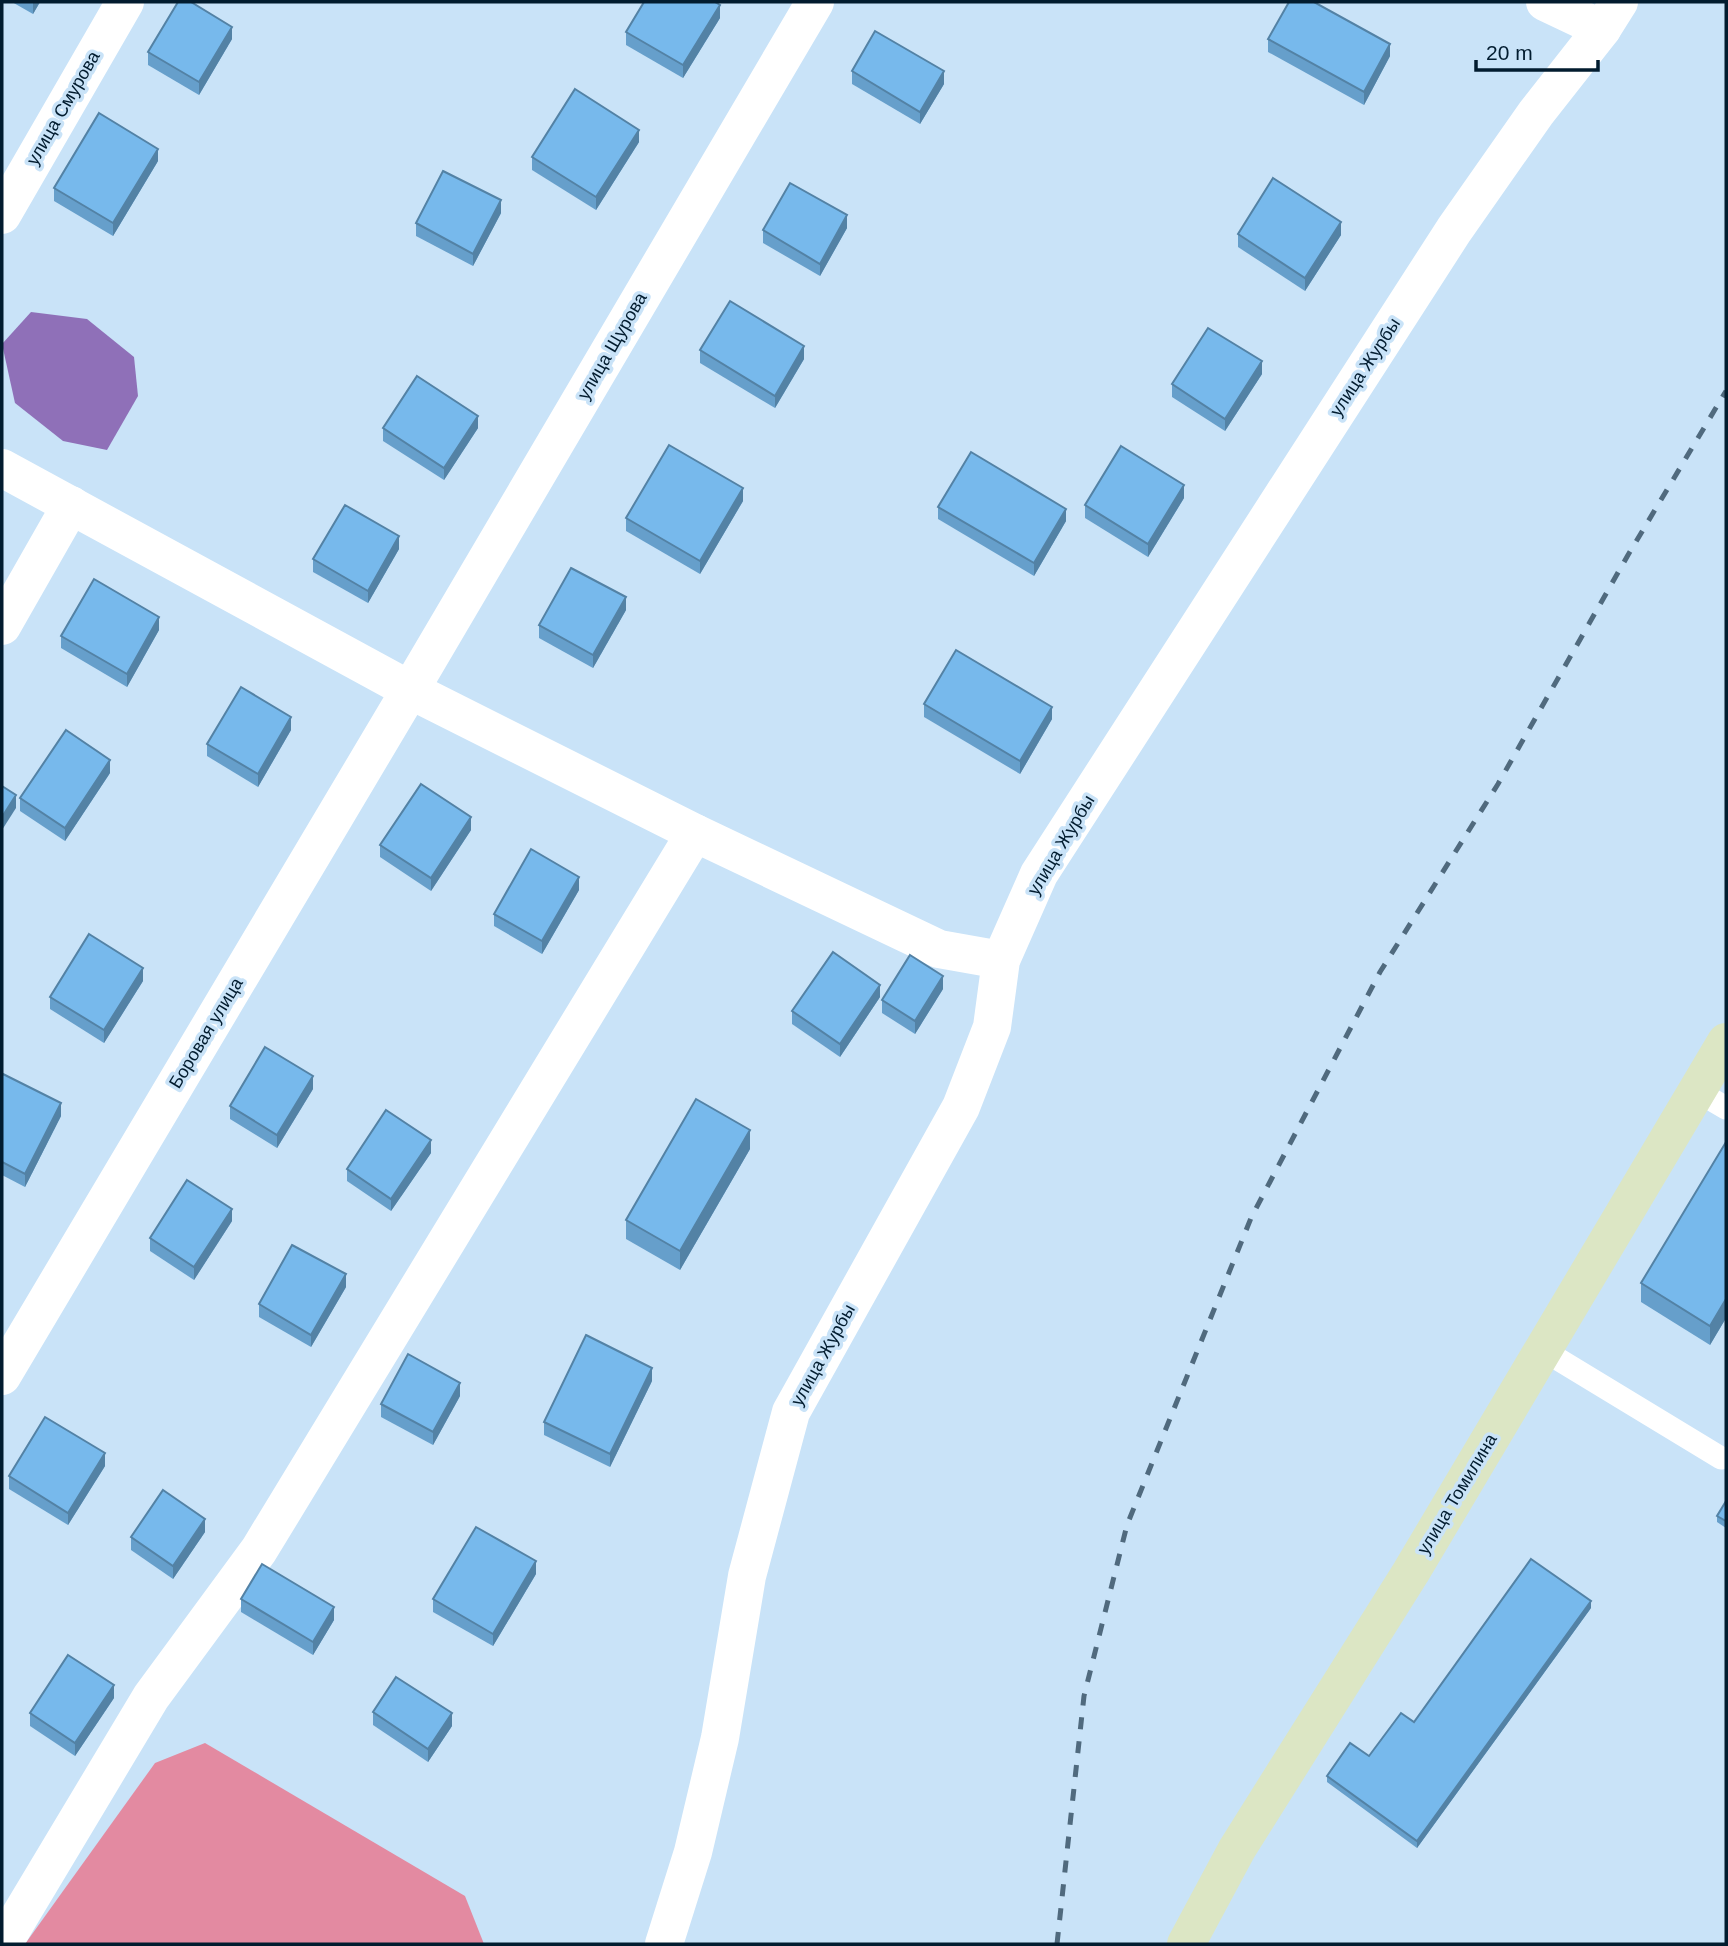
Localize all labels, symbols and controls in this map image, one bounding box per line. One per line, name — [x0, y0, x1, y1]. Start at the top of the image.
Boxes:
scale bar — [1476, 28, 1598, 72]
text: 20 m — [1486, 41, 1533, 64]
street label: улица Смурова — [22, 47, 104, 169]
street label: улица Щурова — [573, 288, 651, 403]
street label: улица Журбы — [1326, 314, 1404, 420]
street label: улица Журбы — [1023, 791, 1099, 899]
street label: Боровая улица — [165, 973, 247, 1092]
street label: улица Журбы — [787, 1301, 859, 1409]
street label: улица Томилина — [1413, 1429, 1501, 1558]

